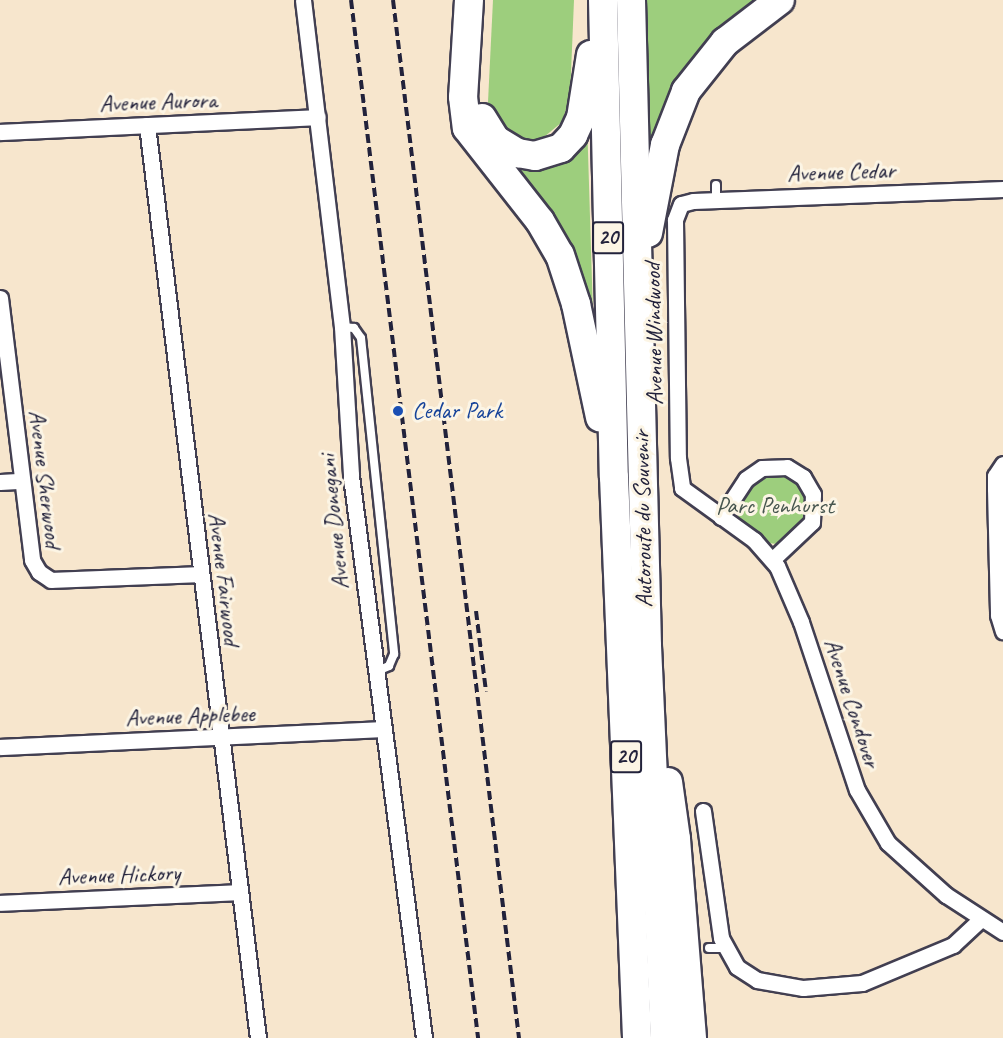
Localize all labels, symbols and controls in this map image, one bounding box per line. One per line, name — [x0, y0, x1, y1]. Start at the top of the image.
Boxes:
street label: Avenue Aurora — [99, 86, 217, 118]
street label: Avenue Cedar — [787, 156, 895, 188]
road number: 20 — [592, 219, 624, 257]
street label: Avenue Windwood — [638, 263, 670, 405]
place label: Cedar Park — [412, 397, 503, 425]
marker: Cedar Park — [389, 402, 407, 420]
street label: Avenue Sherwood — [22, 408, 68, 550]
street label: Autoroute du Souvenir — [627, 430, 659, 608]
street label: Avenue Donegani — [313, 453, 355, 591]
park label: Parc Penhurst — [716, 492, 834, 520]
street label: Avenue Fairwood — [202, 511, 246, 647]
street label: Avenue Condover — [818, 635, 886, 771]
street label: Avenue Applebee — [125, 699, 255, 733]
road number: 20 — [610, 738, 642, 776]
street label: Avenue Hickory — [58, 858, 180, 892]

